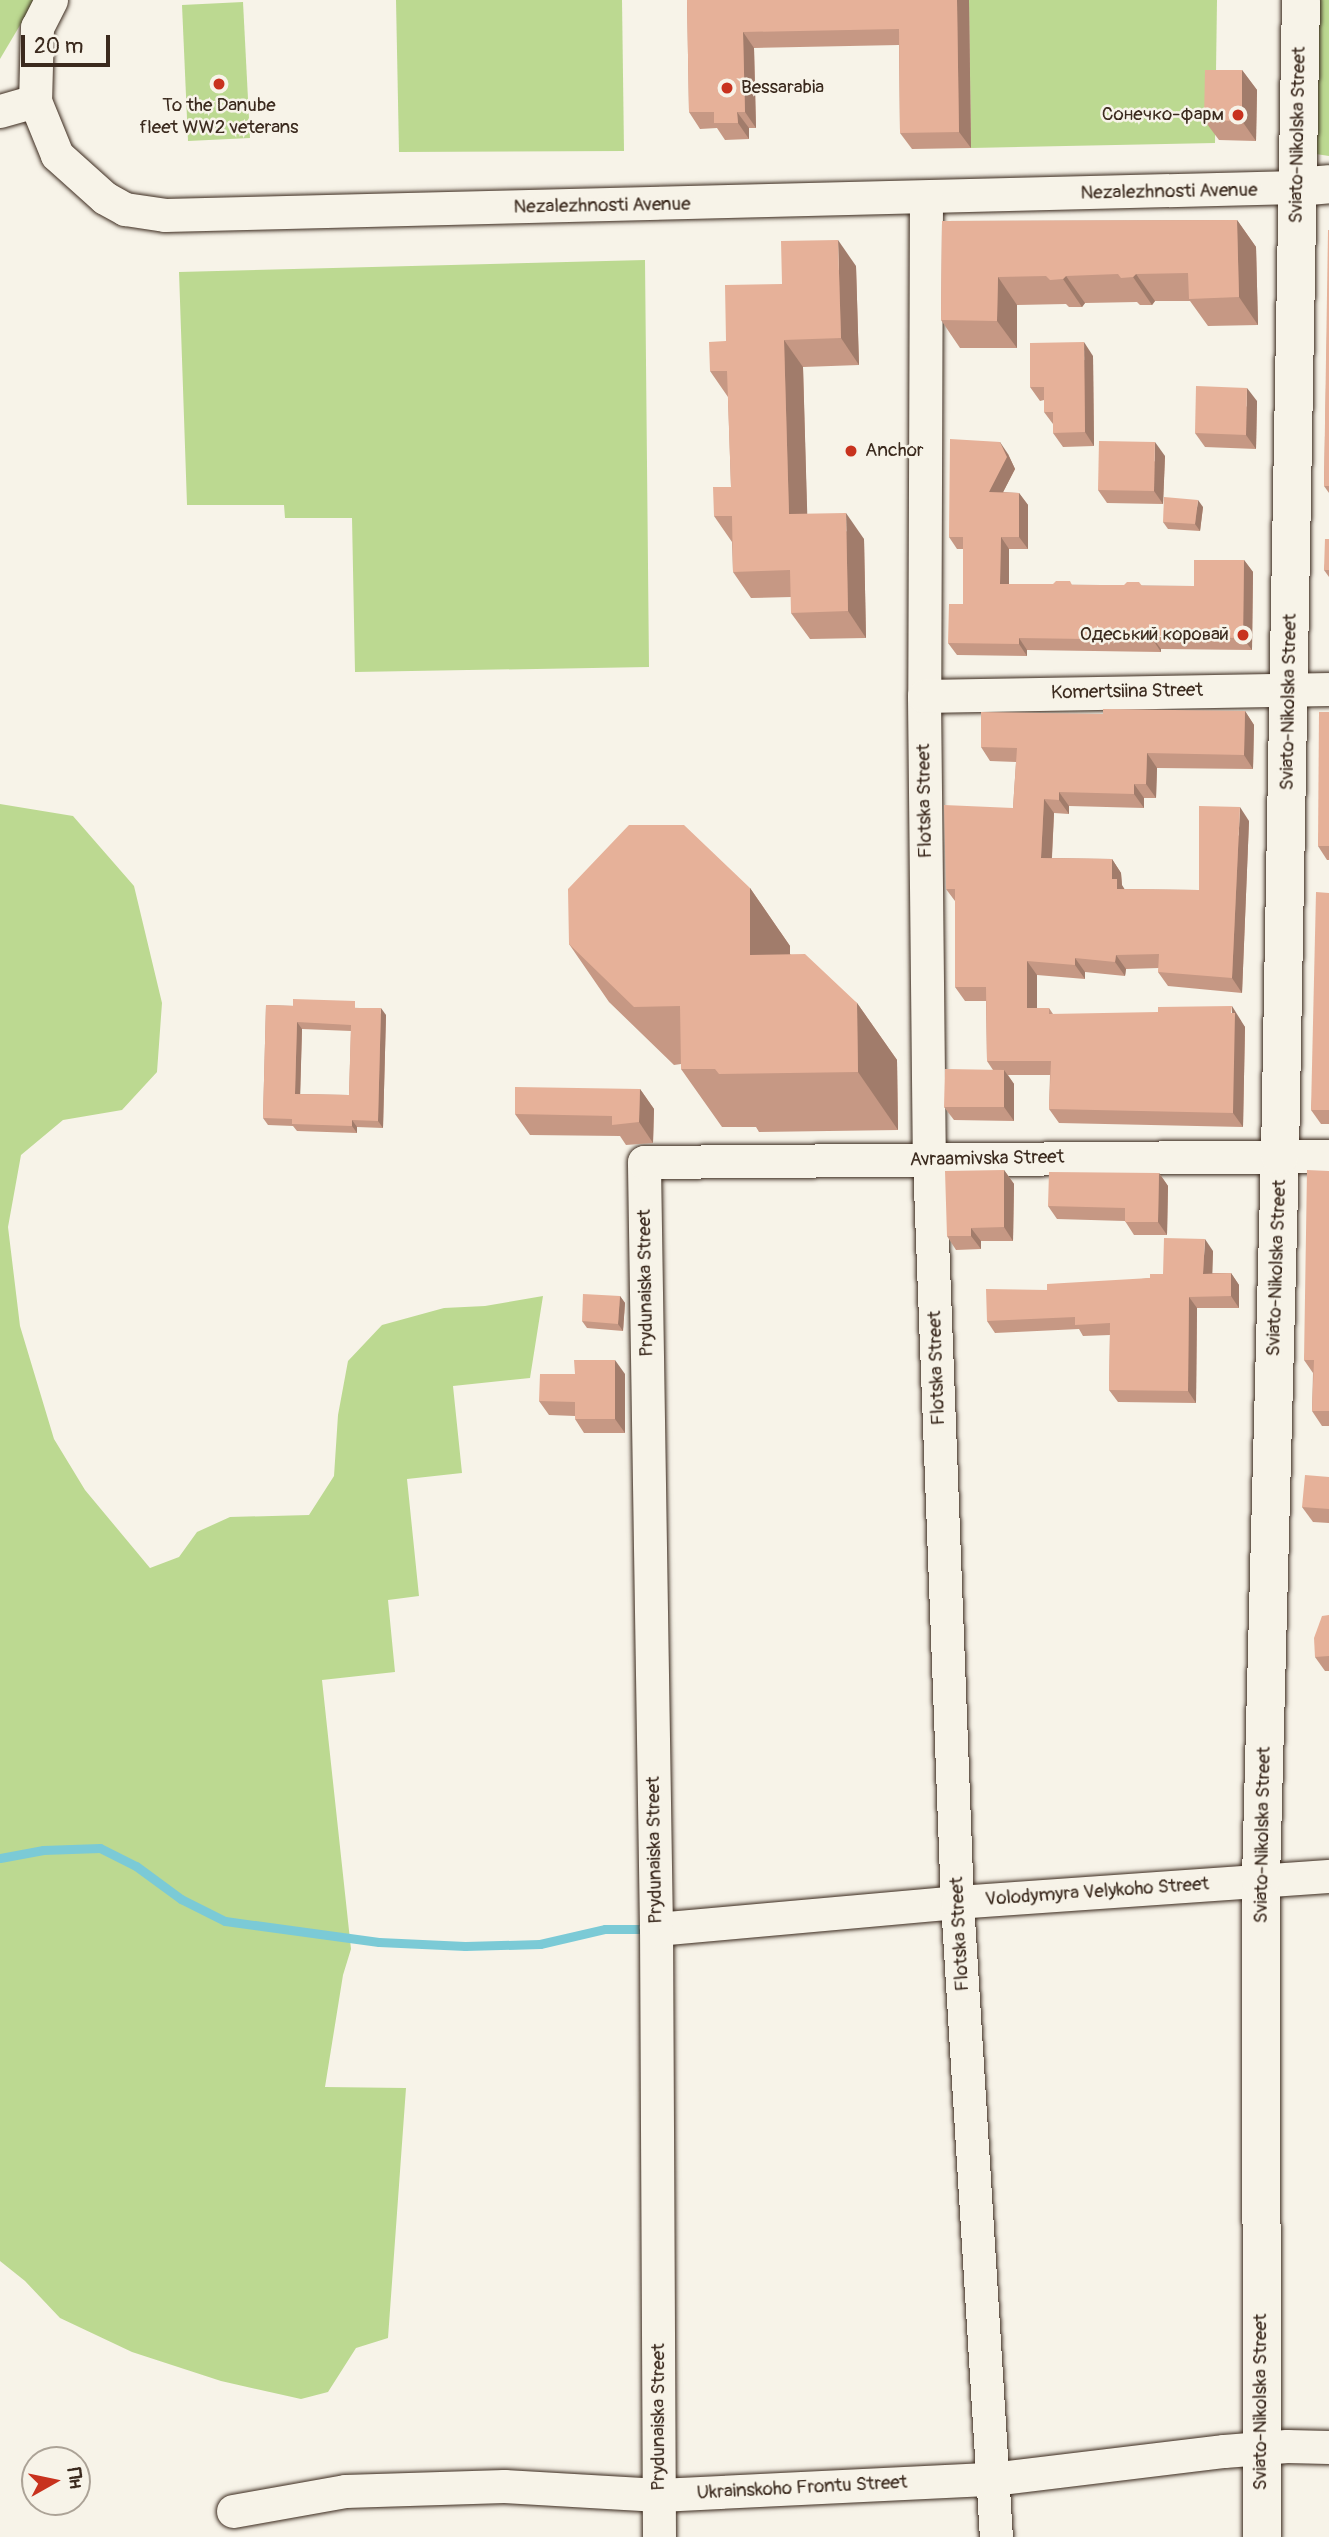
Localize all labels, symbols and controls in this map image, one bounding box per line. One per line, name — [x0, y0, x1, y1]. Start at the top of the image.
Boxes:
scale bar — [24, 21, 114, 65]
text: 20 m — [34, 33, 83, 60]
street label: Sviato-Nikolska Street — [1285, 46, 1311, 224]
marker: To the Danube fleet WW2 veterans — [211, 76, 227, 92]
place label: Bessarabia — [741, 77, 824, 99]
marker: Bessarabia — [719, 80, 735, 96]
place label: To the Danube fleet WW2 veterans — [140, 95, 298, 139]
place label: Сонечко-фарм — [1102, 104, 1224, 126]
marker: Сонечко-фарм — [1230, 107, 1246, 123]
street label: Nezalezhnosti Avenue — [1080, 179, 1258, 205]
street label: Nezalezhnosti Avenue — [513, 193, 691, 219]
place label: Anchor — [865, 440, 924, 462]
marker: Anchor — [843, 443, 859, 459]
street label: Sviato-Nikolska Street — [1276, 613, 1302, 791]
place label: Одеський коровай — [1080, 624, 1229, 646]
marker: Одеський коровай — [1235, 627, 1251, 643]
street label: Komertsiina Street — [1051, 679, 1203, 705]
street label: Flotska Street — [913, 743, 937, 859]
street label: Avraamivska Street — [910, 1146, 1064, 1172]
street label: Sviato-Nikolska Street — [1263, 1179, 1291, 1357]
street label: Prydunaiska Street — [633, 1209, 659, 1357]
street label: Flotska Street — [924, 1310, 950, 1426]
street label: Sviato-Nikolska Street — [1250, 1746, 1276, 1924]
street label: Prydunaiska Street — [642, 1776, 668, 1924]
street label: Volodymyra Velykoho Street — [984, 1873, 1210, 1911]
street label: Flotska Street — [946, 1876, 974, 1992]
street label: Sviato-Nikolska Street — [1250, 2313, 1272, 2491]
street label: Prydunaiska Street — [648, 2343, 670, 2491]
north arrow — [21, 2446, 91, 2516]
text: Пн — [61, 2466, 88, 2490]
street label: Ukrainskoho Frontu Street — [696, 2471, 908, 2505]

